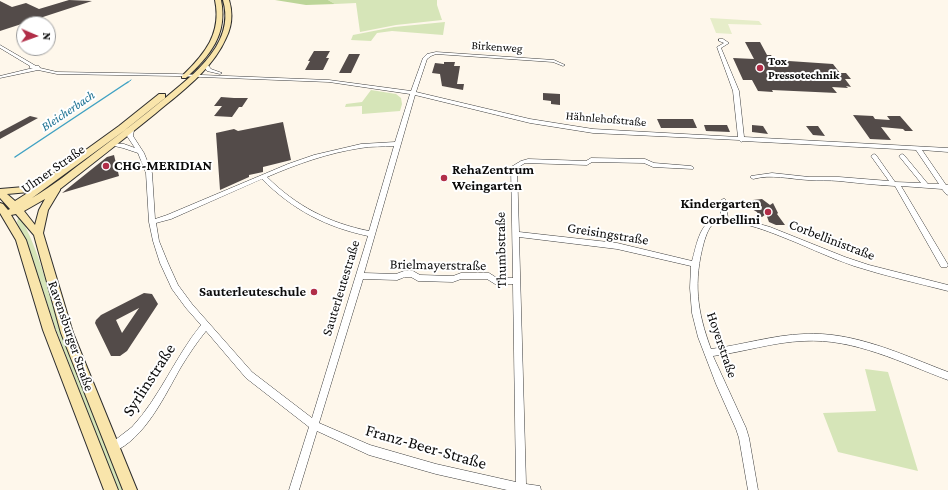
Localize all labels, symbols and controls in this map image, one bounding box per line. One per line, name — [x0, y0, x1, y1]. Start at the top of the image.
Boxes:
north arrow — [16, 16, 56, 56]
text: N — [41, 32, 53, 40]
street label: Birkenweg — [471, 38, 523, 56]
place label: Tox Pressotechnik — [768, 54, 840, 82]
marker: Tox Pressotechnik — [755, 63, 765, 73]
water label: Bleicherbach — [38, 87, 98, 135]
street label: Hähnlehofstraße — [565, 108, 647, 130]
street label: Ulmer Straße — [18, 141, 88, 197]
place label: CHG-MERIDIAN — [114, 158, 212, 174]
marker: CHG-MERIDIAN — [101, 161, 111, 171]
place label: RehaZentrum Weingarten — [452, 162, 534, 194]
marker: RehaZentrum Weingarten — [439, 173, 449, 183]
place label: Kindergarten Corbellini — [681, 196, 760, 228]
marker: Kindergarten Corbellini — [763, 207, 773, 217]
street label: Thumbstraße — [492, 212, 510, 288]
street label: Corbellinistraße — [787, 216, 877, 264]
street label: Greisingstraße — [566, 219, 650, 249]
street label: Sauterleutestraße — [318, 238, 364, 338]
street label: Brielmayerstraße — [390, 256, 486, 274]
street label: Ravensburger Straße — [44, 279, 98, 393]
place label: Sauterleuteschule — [199, 284, 306, 300]
marker: Sauterleuteschule — [309, 287, 319, 297]
street label: Hoyerstraße — [703, 310, 741, 380]
street label: Syrlinstraße — [118, 340, 180, 420]
street label: Franz-Beer-Straße — [363, 420, 489, 474]

